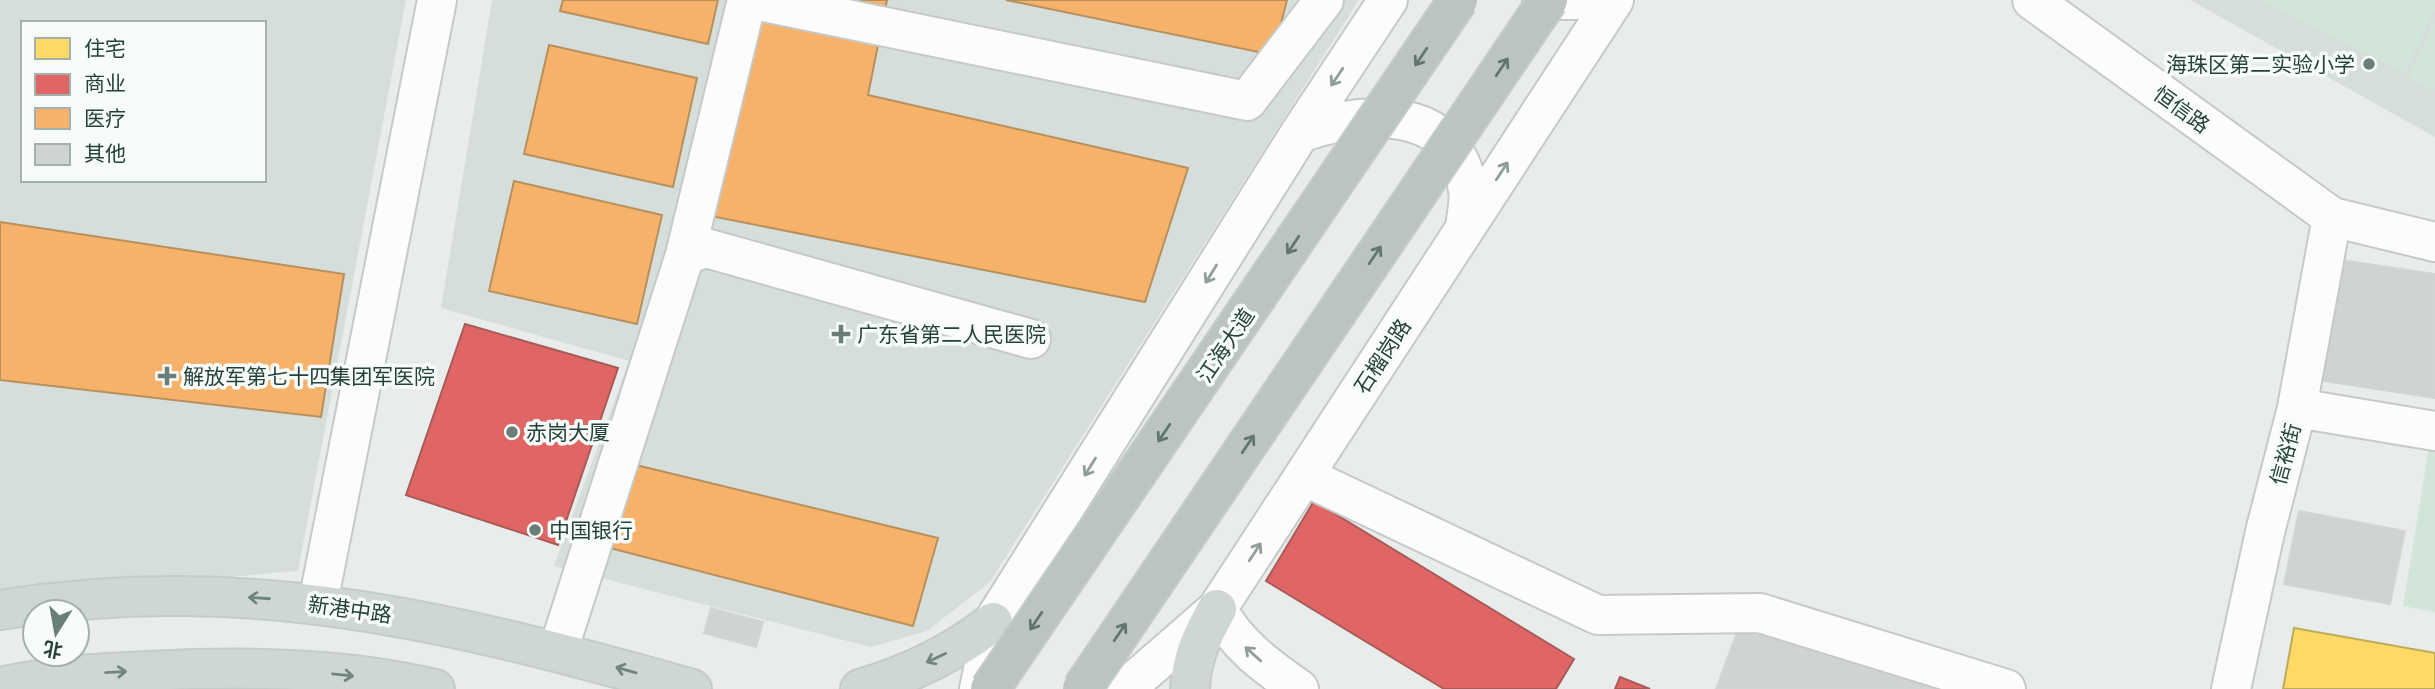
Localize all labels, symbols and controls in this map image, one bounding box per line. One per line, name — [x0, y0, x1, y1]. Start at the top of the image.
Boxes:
legend — [21, 21, 266, 182]
text: 住宅 — [84, 34, 126, 62]
one-way arrow — [1413, 47, 1428, 66]
place label: 海珠区第二实验小学 — [2166, 50, 2355, 78]
marker: 海珠区第二实验小学 — [2361, 56, 2377, 72]
one-way arrow — [1495, 58, 1510, 77]
one-way arrow — [1330, 67, 1344, 86]
text: 商业 — [84, 69, 126, 97]
street label: 恒信路 — [2148, 79, 2216, 139]
text: 医疗 — [84, 104, 126, 132]
text: 其他 — [84, 139, 126, 167]
one-way arrow — [1495, 162, 1510, 181]
one-way arrow — [1285, 235, 1300, 254]
one-way arrow — [1368, 246, 1382, 266]
one-way arrow — [1204, 264, 1218, 284]
street label: 江海大道 — [1190, 302, 1260, 388]
street label: 石榴岗路 — [1347, 313, 1417, 399]
place label: 广东省第二人民医院 — [857, 320, 1046, 348]
marker: 广东省第二人民医院 — [831, 324, 851, 344]
place label: 解放军第七十四集团军医院 — [183, 362, 435, 390]
marker: 解放军第七十四集团军医院 — [157, 366, 177, 386]
place label: 赤岗大厦 — [526, 418, 610, 446]
street label: 信裕街 — [2263, 420, 2307, 488]
one-way arrow — [1157, 423, 1172, 442]
marker: 赤岗大厦 — [504, 424, 520, 440]
one-way arrow — [1240, 435, 1255, 454]
one-way arrow — [1083, 456, 1097, 476]
place label: 中国银行 — [549, 516, 633, 544]
marker: 中国银行 — [527, 522, 543, 538]
one-way arrow — [1247, 543, 1262, 562]
street label: 新港中路 — [306, 589, 394, 629]
one-way arrow — [248, 591, 271, 604]
north arrow — [21, 598, 91, 668]
one-way arrow — [1029, 611, 1044, 630]
one-way arrow — [1113, 623, 1127, 643]
text: 北 — [41, 636, 64, 663]
one-way arrow — [1244, 646, 1262, 662]
one-way arrow — [926, 652, 947, 666]
one-way arrow — [615, 663, 637, 676]
one-way arrow — [104, 666, 127, 679]
one-way arrow — [331, 669, 354, 682]

